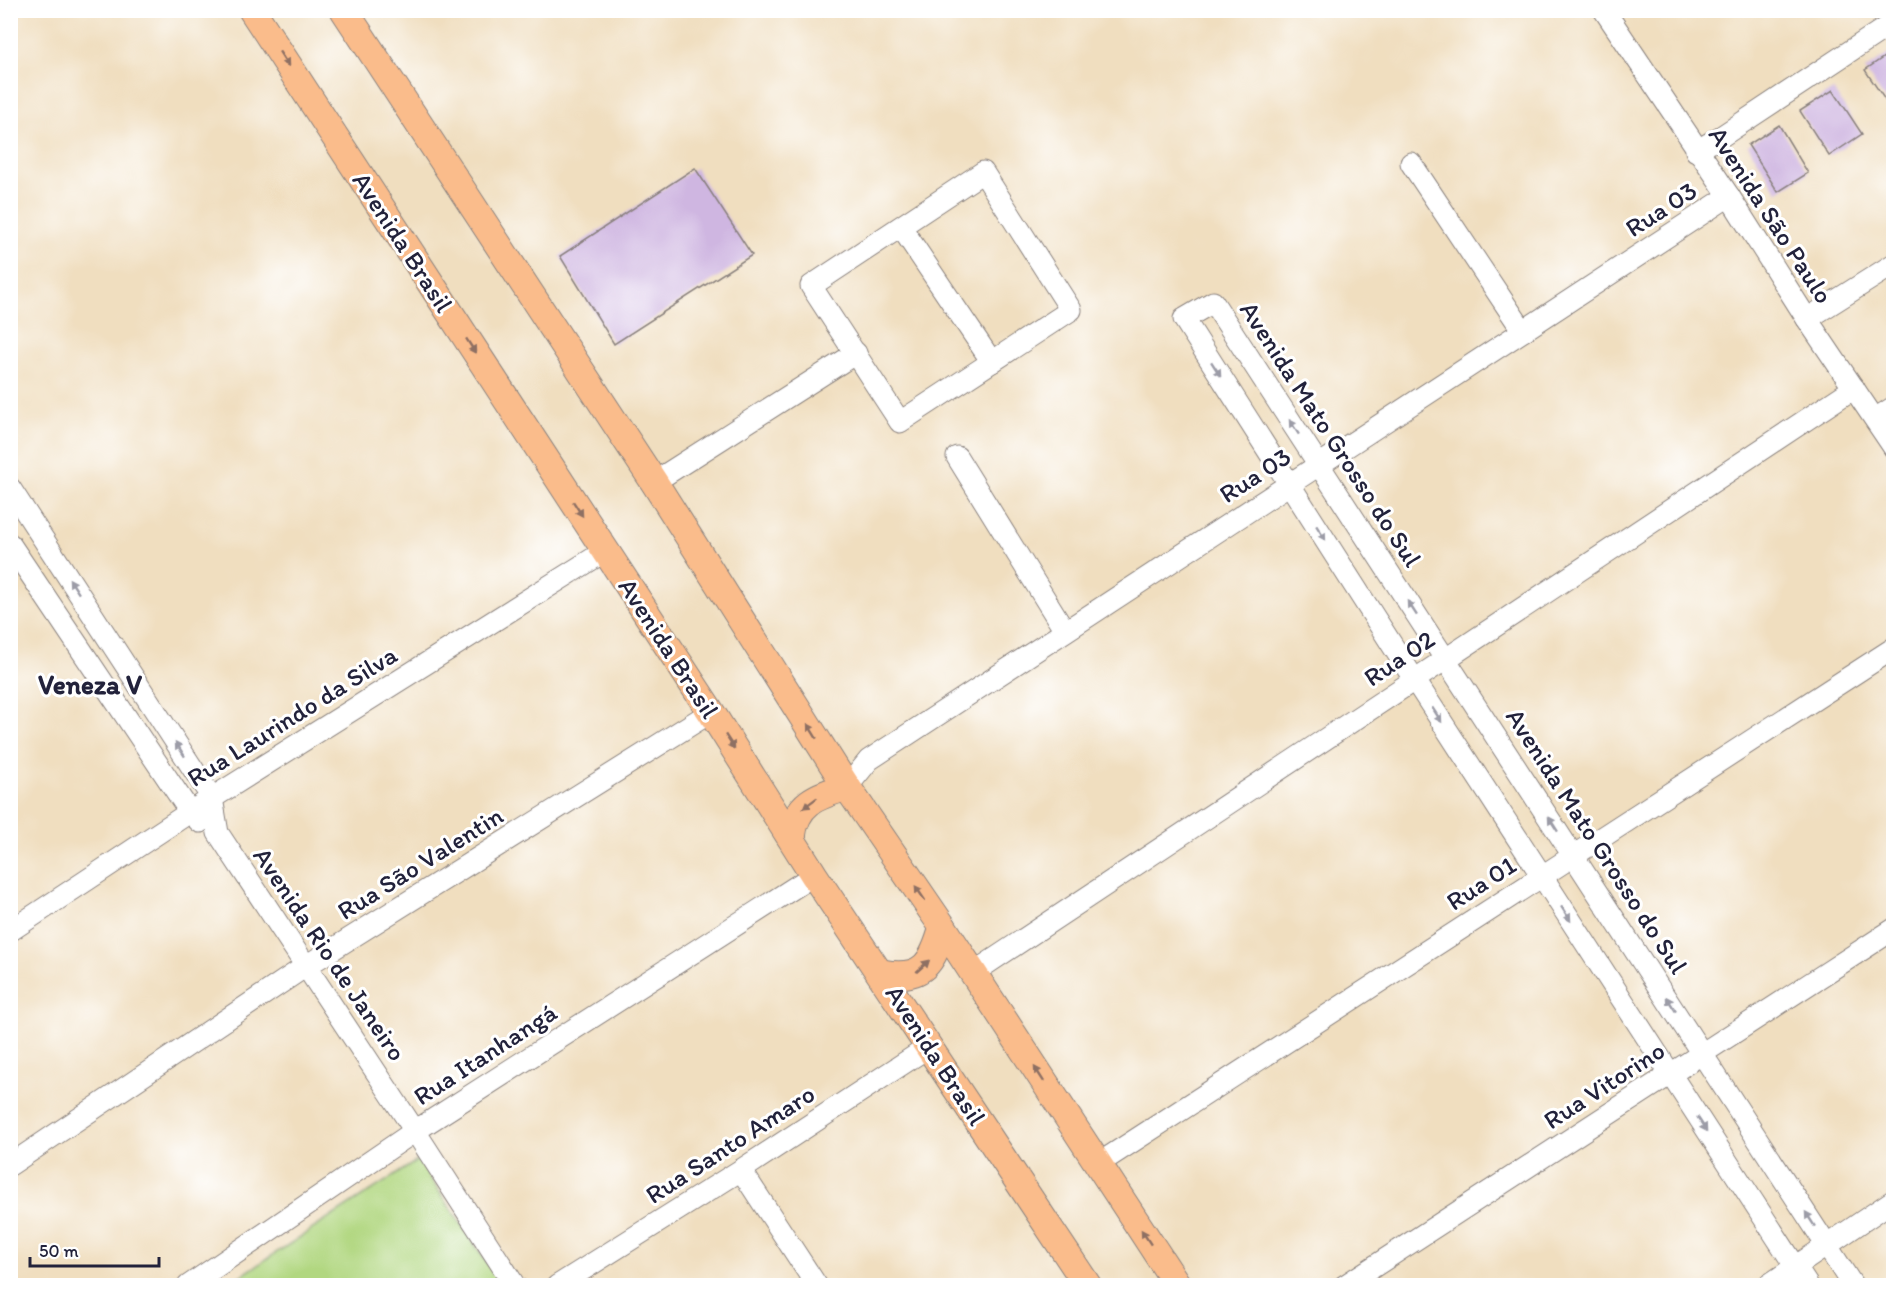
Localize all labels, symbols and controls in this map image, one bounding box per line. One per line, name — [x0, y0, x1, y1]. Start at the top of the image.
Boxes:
one-way arrow — [278, 51, 290, 67]
street label: Avenida São Paulo — [1702, 120, 1840, 310]
street label: Avenida Brasil — [346, 166, 460, 318]
street label: Rua 03 — [1619, 174, 1703, 244]
street label: Avenida Mato Grosso do Sul — [1233, 295, 1429, 573]
one-way arrow — [465, 337, 477, 353]
one-way arrow — [1210, 360, 1222, 376]
one-way arrow — [1288, 418, 1299, 435]
street label: Rua 03 — [1213, 440, 1297, 510]
one-way arrow — [572, 501, 583, 517]
one-way arrow — [1315, 525, 1326, 541]
street label: Avenida Brasil — [612, 572, 726, 724]
one-way arrow — [69, 578, 80, 594]
one-way arrow — [1406, 599, 1417, 616]
street label: Rua 02 — [1358, 623, 1441, 693]
street label: Rua Laurindo da Silva — [181, 638, 403, 794]
district label: Veneza V — [38, 668, 143, 701]
street label: Avenida Mato Grosso do Sul — [1499, 702, 1695, 980]
one-way arrow — [1432, 707, 1443, 723]
one-way arrow — [806, 723, 817, 739]
one-way arrow — [725, 734, 736, 751]
one-way arrow — [174, 742, 186, 758]
one-way arrow — [802, 797, 818, 809]
street label: Rua São Valentin — [331, 799, 509, 927]
one-way arrow — [1547, 815, 1558, 832]
street label: Avenida Rio de Janeiro — [247, 841, 413, 1067]
street label: Rua 01 — [1440, 849, 1522, 917]
one-way arrow — [915, 885, 926, 901]
one-way arrow — [1561, 906, 1572, 922]
one-way arrow — [916, 959, 931, 973]
street label: Avenida Brasil — [879, 979, 993, 1131]
street label: Rua Itanhangá — [407, 996, 563, 1112]
one-way arrow — [1665, 997, 1677, 1013]
street label: Rua Vitorino — [1537, 1034, 1671, 1136]
one-way arrow — [1033, 1065, 1044, 1082]
street label: Rua Santo Amaro — [639, 1077, 821, 1211]
one-way arrow — [1696, 1115, 1708, 1131]
one-way arrow — [1805, 1211, 1816, 1227]
one-way arrow — [1140, 1229, 1152, 1245]
scale bar — [30, 1230, 159, 1268]
text: 50 m — [39, 1240, 79, 1262]

